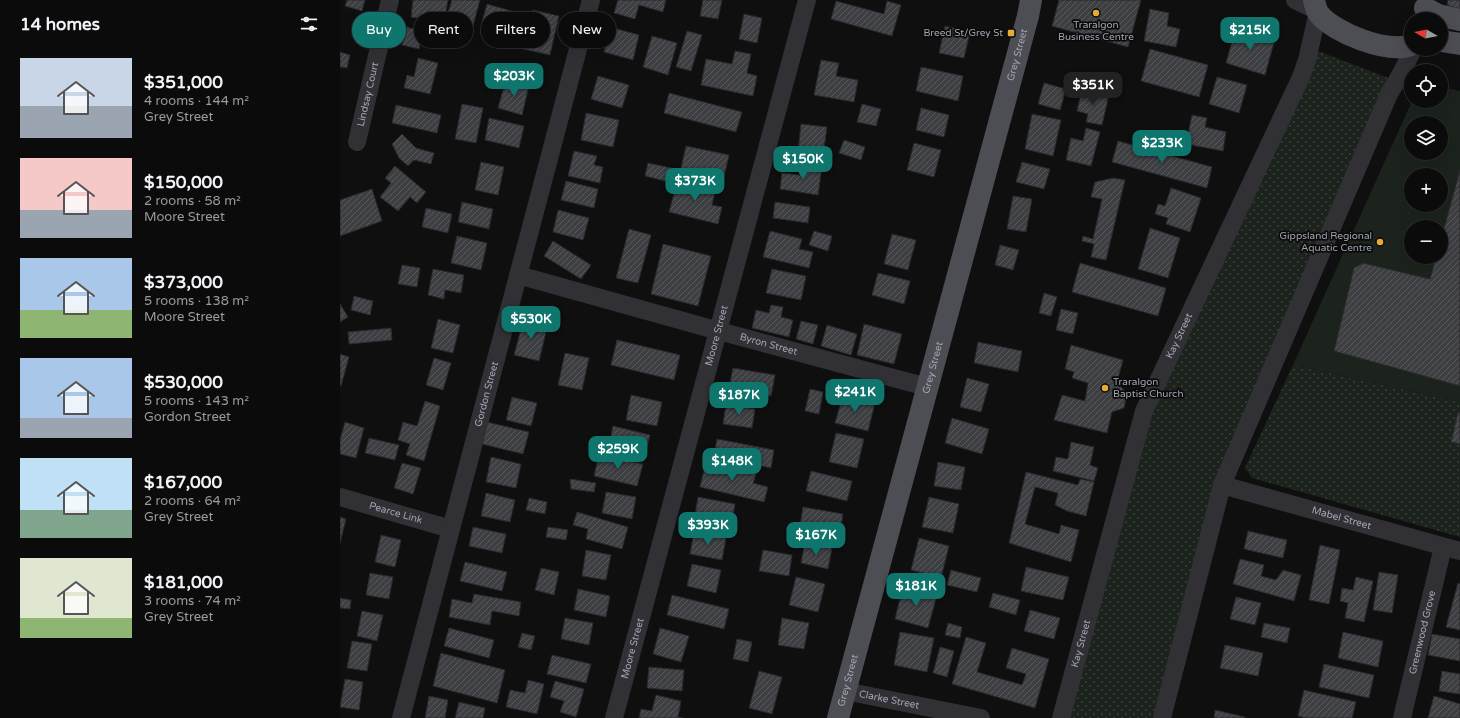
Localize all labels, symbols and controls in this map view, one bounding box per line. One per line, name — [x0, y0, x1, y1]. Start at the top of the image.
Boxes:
marker: Traralgon Business Centre — [1091, 8, 1101, 18]
chip: Buy — [352, 12, 406, 48]
chip: Rent — [414, 12, 473, 48]
chip: Filters — [481, 12, 550, 48]
chip: New — [558, 12, 616, 48]
north arrow — [1404, 12, 1448, 56]
map controls — [1404, 12, 1448, 264]
icon: filters — [298, 13, 320, 35]
text: 14 homes — [20, 14, 100, 35]
pin: $215K — [1222, 17, 1278, 51]
place label: Traralgon Business Centre — [1058, 19, 1134, 43]
text: $215K — [1229, 22, 1271, 38]
place label: Breed St/Grey St — [923, 27, 1003, 39]
street label: Grey Street — [1005, 27, 1030, 82]
marker: Breed St/Grey St — [1006, 28, 1016, 38]
street label: Lindsay Court — [355, 61, 381, 128]
pin: $203K — [486, 63, 542, 97]
button: locate — [1404, 64, 1448, 108]
text: $203K — [493, 68, 535, 84]
text: $351,000 — [144, 72, 223, 93]
pin: $351K — [1065, 72, 1121, 106]
icon: home — [52, 74, 100, 122]
text: $351K — [1072, 77, 1114, 93]
text: 4 rooms · 144 m² — [144, 93, 249, 109]
text: Grey Street — [144, 109, 213, 125]
button: layers — [1404, 116, 1448, 160]
pin: $233K — [1134, 130, 1190, 164]
text: $233K — [1141, 135, 1183, 151]
pin: $150K — [775, 146, 831, 180]
text: $150K — [782, 151, 824, 167]
pin: $373K — [667, 168, 723, 202]
button: + — [1404, 168, 1448, 212]
text: $150,000 — [144, 172, 223, 193]
text: $373K — [674, 173, 716, 189]
icon: home — [52, 174, 100, 222]
text: 2 rooms · 58 m² — [144, 193, 241, 209]
text: Moore Street — [144, 209, 225, 225]
button: − — [1404, 220, 1448, 264]
place label: Gippsland Regional Aquatic Centre — [1280, 230, 1372, 254]
marker: Gippsland Regional Aquatic Centre — [1375, 237, 1385, 247]
text: $373,000 — [144, 272, 223, 293]
icon: home — [52, 274, 100, 322]
text: 5 rooms · 138 m² — [144, 293, 249, 309]
street label: Moore Street — [703, 304, 731, 367]
pin: $530K — [503, 306, 559, 340]
text: Moore Street — [144, 309, 225, 325]
text: $530K — [510, 311, 552, 327]
street label: Kay Street — [1163, 311, 1195, 361]
street label: Byron Street — [738, 331, 799, 358]
street label: Grey Street — [920, 340, 946, 395]
street label: Gordon Street — [472, 360, 501, 428]
text: $530,000 — [144, 372, 223, 393]
icon: home — [52, 374, 100, 422]
place label: Traralgon Baptist Church — [1113, 376, 1184, 400]
pin: $241K — [827, 379, 883, 413]
pin: $187K — [711, 382, 767, 416]
marker: Traralgon Baptist Church — [1100, 383, 1110, 393]
text: $241K — [834, 384, 876, 400]
text: $187K — [718, 387, 760, 403]
text: 5 rooms · 143 m² — [144, 393, 249, 409]
text: Gordon Street — [144, 409, 231, 425]
pin: $259K — [590, 436, 646, 470]
text: $259K — [597, 441, 639, 457]
pin: $148K — [704, 448, 760, 482]
text: $148K — [711, 453, 753, 469]
text: $167,000 — [144, 472, 222, 493]
icon: home — [52, 474, 100, 522]
text: 2 rooms · 64 m² — [144, 493, 241, 509]
street label: Pearce Link — [368, 500, 424, 527]
street label: Mabel Street — [1310, 504, 1373, 532]
text: Grey Street — [144, 509, 213, 525]
pin: $393K — [680, 512, 736, 546]
text: $393K — [687, 517, 729, 533]
pin: $167K — [788, 522, 844, 556]
text: $167K — [795, 527, 837, 543]
text: $181,000 — [144, 572, 223, 593]
pin: $181K — [888, 573, 944, 607]
icon: home — [52, 574, 100, 622]
text: $181K — [895, 578, 937, 594]
street label: Greenwood Grove — [1407, 589, 1438, 676]
text: 3 rooms · 74 m² — [144, 593, 241, 609]
text: Grey Street — [144, 609, 213, 625]
street label: Moore Street — [619, 617, 647, 680]
street label: Kay Street — [1069, 618, 1093, 669]
street label: Grey Street — [835, 653, 861, 708]
street label: Clarke Street — [858, 688, 920, 712]

